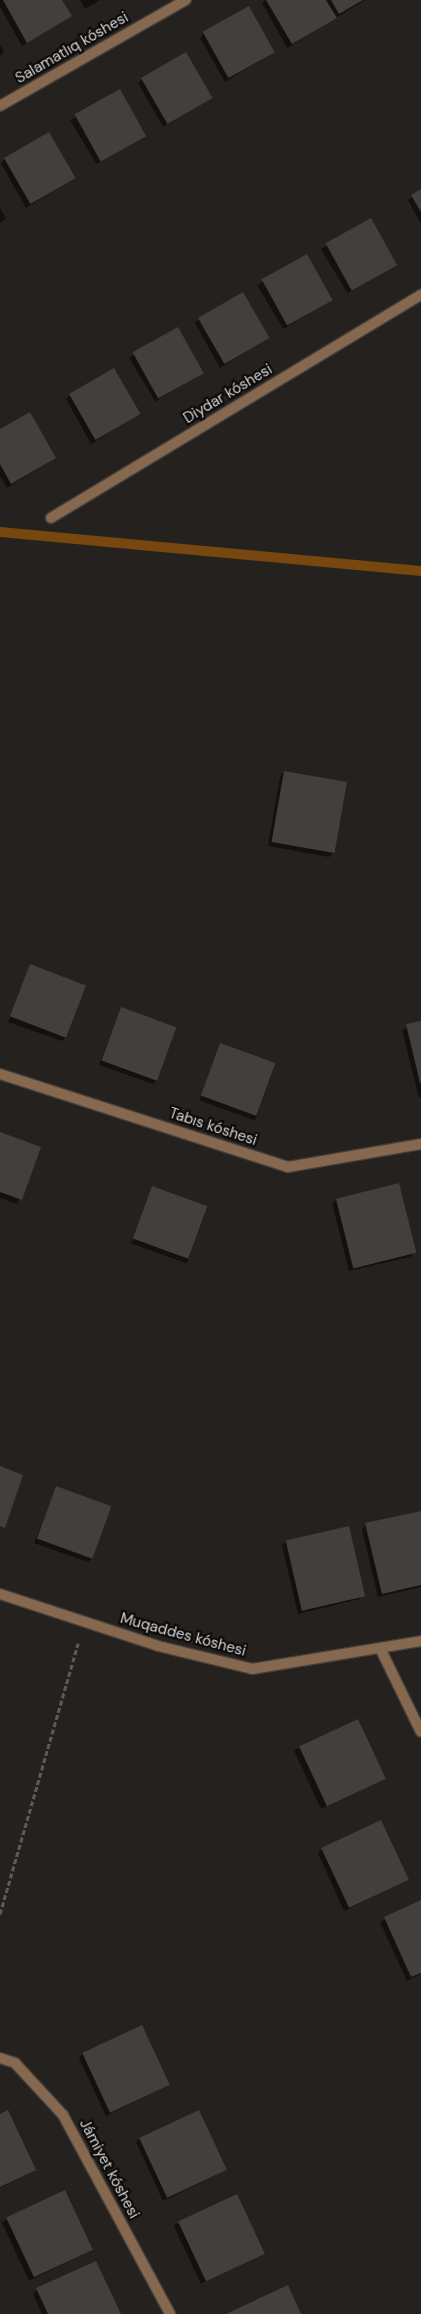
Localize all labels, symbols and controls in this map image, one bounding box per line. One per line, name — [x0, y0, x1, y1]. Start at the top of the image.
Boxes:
street label: Salamatlıq kóshesi — [12, 8, 132, 88]
street label: Diydar kóshesi — [180, 360, 276, 428]
street label: Tabıs kóshesi — [167, 1104, 259, 1150]
street label: Muqaddes kóshesi — [118, 1610, 248, 1660]
street label: Jámiyet kóshesi — [75, 2116, 143, 2222]

